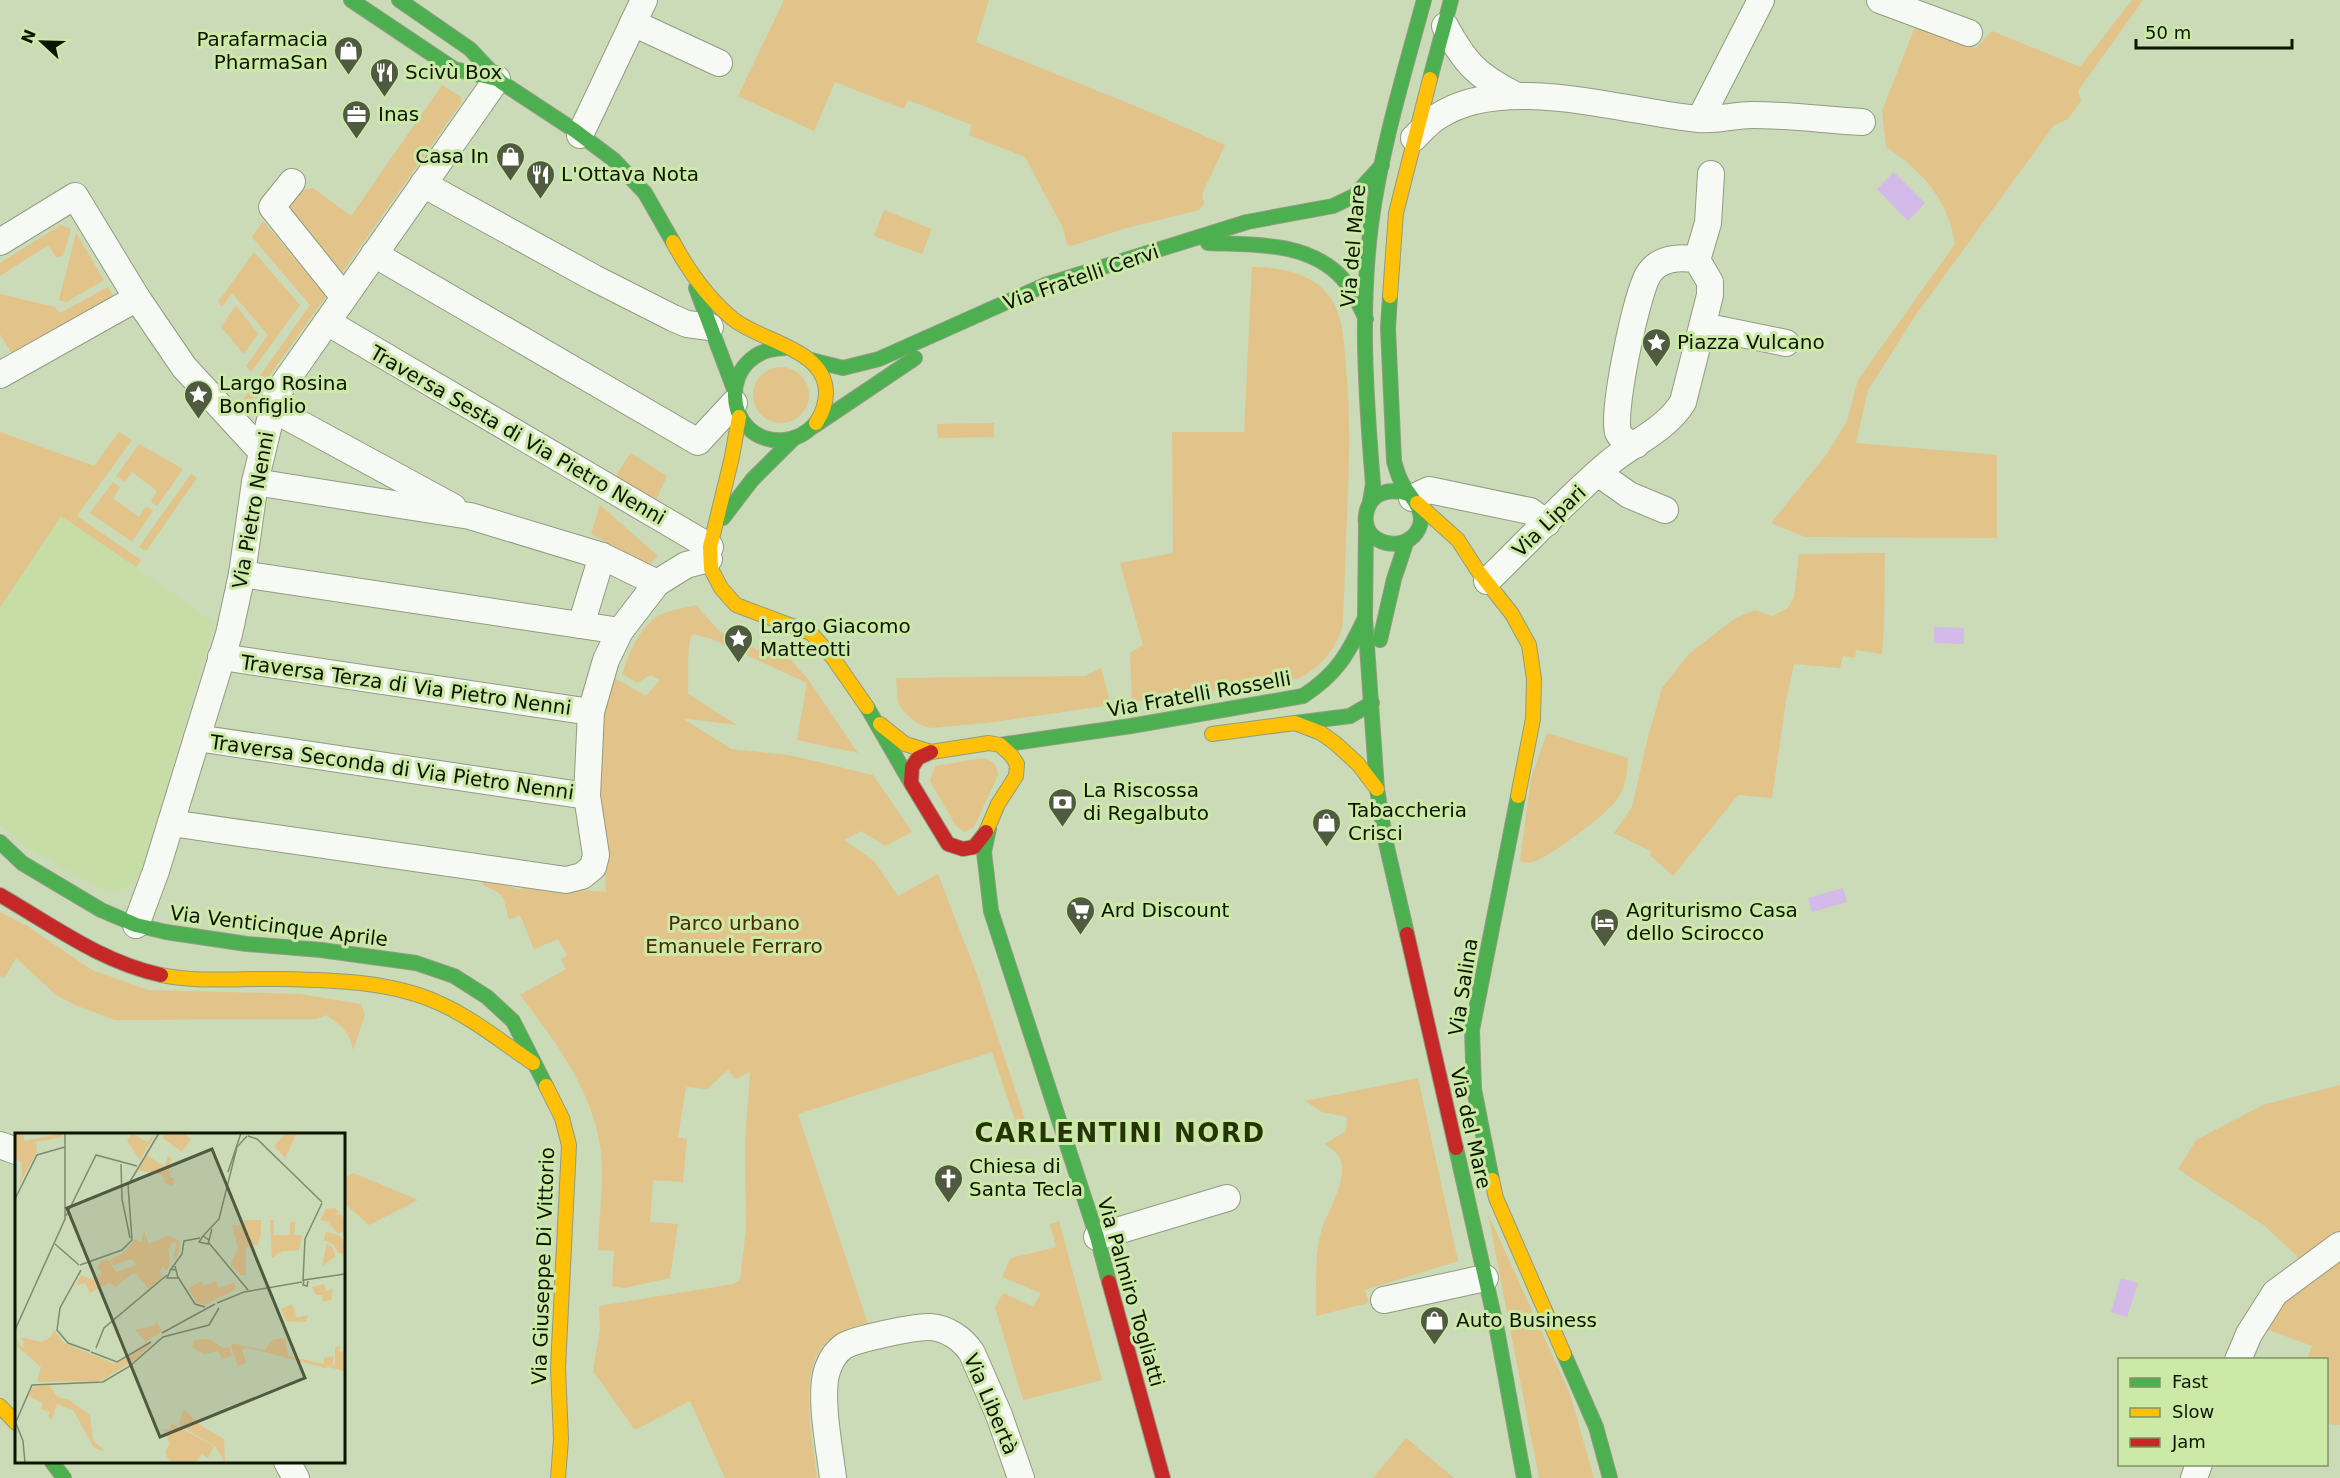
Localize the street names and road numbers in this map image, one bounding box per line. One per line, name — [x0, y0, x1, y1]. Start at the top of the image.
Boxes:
street label: Via del Mare — [1336, 183, 1370, 309]
street label: Via Fratelli Cervi — [1000, 239, 1162, 315]
street label: Traversa Sesta di Via Pietro Nenni — [365, 340, 670, 530]
street label: Via Pietro Nenni — [227, 429, 279, 591]
street label: Via Lipari — [1507, 480, 1591, 562]
street label: Traversa Terza di Via Pietro Nenni — [238, 650, 573, 720]
street label: Via Fratelli Rosselli — [1105, 666, 1293, 722]
street label: Traversa Seconda di Via Pietro Nenni — [207, 729, 576, 804]
street label: Via Venticinque Aprile — [169, 901, 389, 951]
street label: Via Salina — [1443, 937, 1483, 1037]
street label: Via del Mare — [1445, 1065, 1497, 1191]
street label: Via Giuseppe Di Vittorio — [527, 1147, 559, 1385]
street label: Via Palmiro Togliatti — [1092, 1194, 1170, 1390]
street label: Via Libertà — [959, 1350, 1023, 1458]

